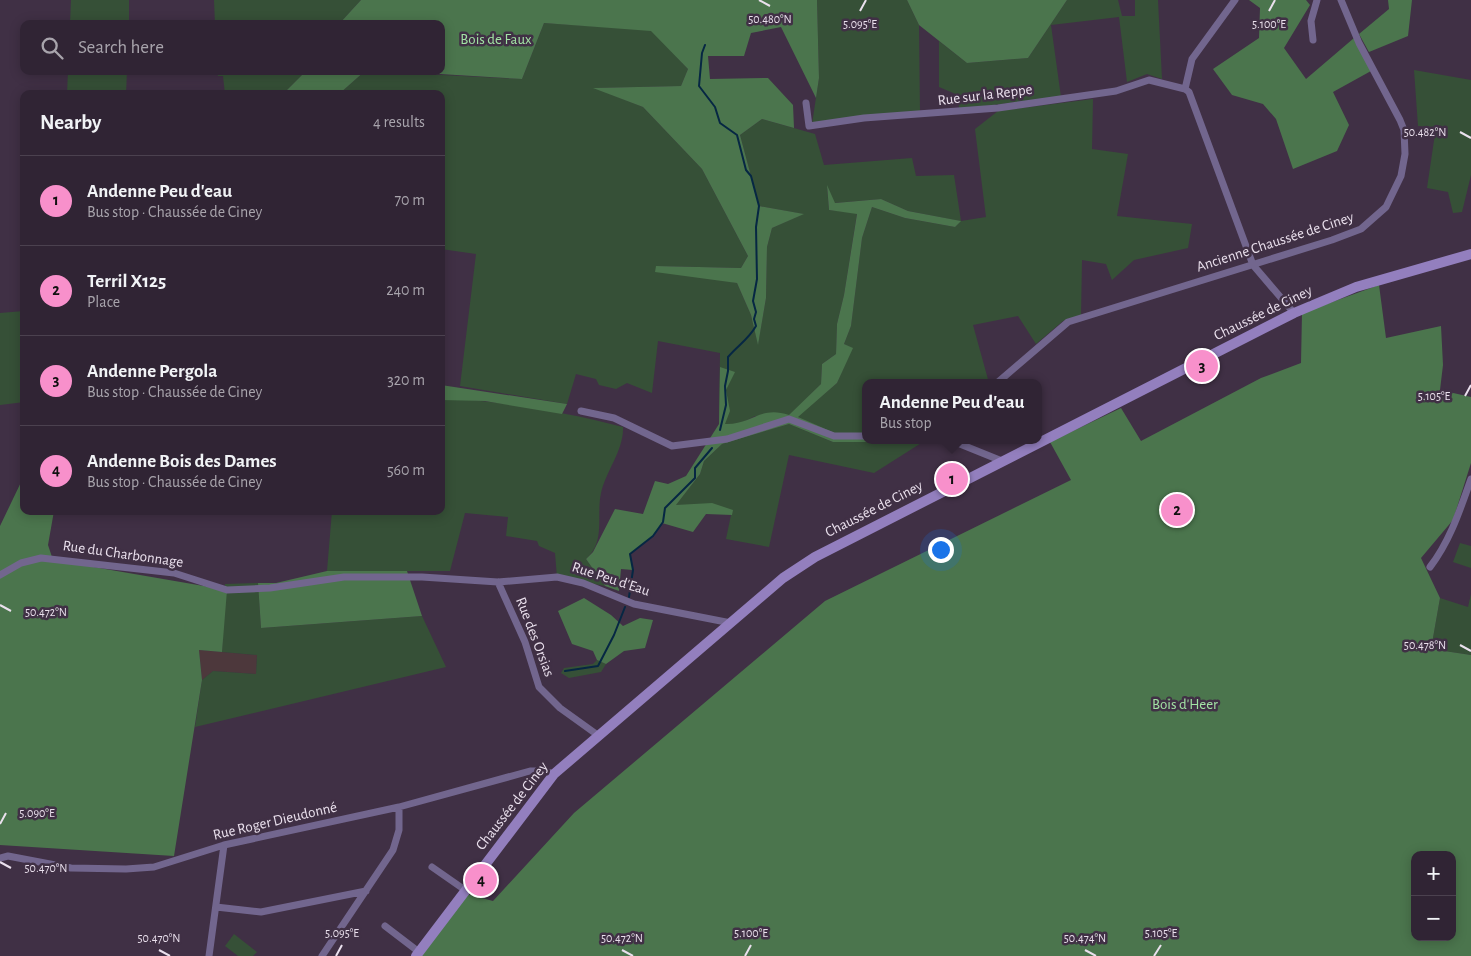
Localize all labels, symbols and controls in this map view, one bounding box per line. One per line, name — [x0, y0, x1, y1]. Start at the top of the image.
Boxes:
text: 50.480°N — [748, 13, 792, 25]
text: 5.095°E — [843, 18, 877, 30]
text: 5.100°E — [1252, 18, 1286, 30]
search box — [20, 20, 445, 75]
park label: Bois de Faux — [460, 32, 532, 47]
icon: search — [38, 34, 66, 62]
text: Search here — [78, 38, 164, 57]
street label: Rue sur la Reppe — [937, 82, 1033, 108]
text: Nearby — [40, 112, 101, 133]
text: 4 results — [373, 114, 425, 130]
text: 50.482°N — [1404, 126, 1446, 138]
text: Andenne Peu d'eau — [87, 182, 232, 201]
text: 1 — [53, 192, 59, 208]
text: 70 m — [394, 192, 425, 208]
text: Bus stop · Chaussée de Ciney — [87, 204, 262, 220]
street label: Ancienne Chaussée de Ciney — [1194, 209, 1356, 275]
text: Terril X125 — [87, 272, 166, 291]
text: 2 — [52, 282, 60, 298]
text: 240 m — [386, 282, 425, 298]
street label: Chaussée de Ciney — [1212, 282, 1315, 343]
text: Place — [87, 294, 120, 310]
pin: 3 — [1186, 347, 1218, 385]
text: Andenne Pergola — [87, 362, 218, 381]
text: 3 — [53, 372, 59, 388]
text: 320 m — [387, 372, 425, 388]
popup — [862, 379, 1042, 444]
text: Bus stop · Chaussée de Ciney — [87, 384, 262, 400]
text: 5.105°E — [1418, 390, 1450, 402]
text: Andenne Peu d'eau — [879, 393, 1025, 412]
text: Bus stop — [879, 415, 932, 431]
text: Andenne Bois des Dames — [87, 452, 277, 471]
pin: 1 — [936, 460, 968, 498]
text: 4 — [52, 462, 60, 478]
text: 560 m — [387, 462, 425, 478]
text: Bus stop · Chaussée de Ciney — [87, 474, 262, 490]
street label: Chaussée de Ciney — [823, 478, 926, 540]
pin: 2 — [1161, 491, 1193, 529]
your location — [928, 537, 954, 563]
street label: Rue du Charbonnage — [62, 538, 184, 570]
street label: Rue Peu d'Eau — [570, 559, 652, 599]
street label: Rue des Orsias — [513, 595, 557, 679]
text: 50.472°N — [25, 606, 67, 618]
text: 50.478°N — [1404, 639, 1446, 651]
park label: Bois d'Heer — [1152, 697, 1218, 712]
street label: Chaussée de Ciney — [473, 759, 551, 853]
street label: Rue Roger Dieudonné — [212, 799, 339, 843]
text: 5.090°E — [19, 807, 55, 819]
map controls — [1411, 851, 1456, 941]
button: + — [1411, 851, 1456, 896]
pin: 4 — [465, 861, 497, 899]
text: 50.470°N — [25, 862, 67, 874]
button: − — [1411, 896, 1456, 941]
text: 5.095°E — [325, 927, 359, 939]
text: 5.100°E — [734, 927, 768, 939]
text: 5.105°E — [1145, 927, 1177, 939]
text: 50.470°N — [138, 932, 180, 944]
text: 50.472°N — [601, 932, 643, 944]
text: 50.474°N — [1064, 932, 1106, 944]

